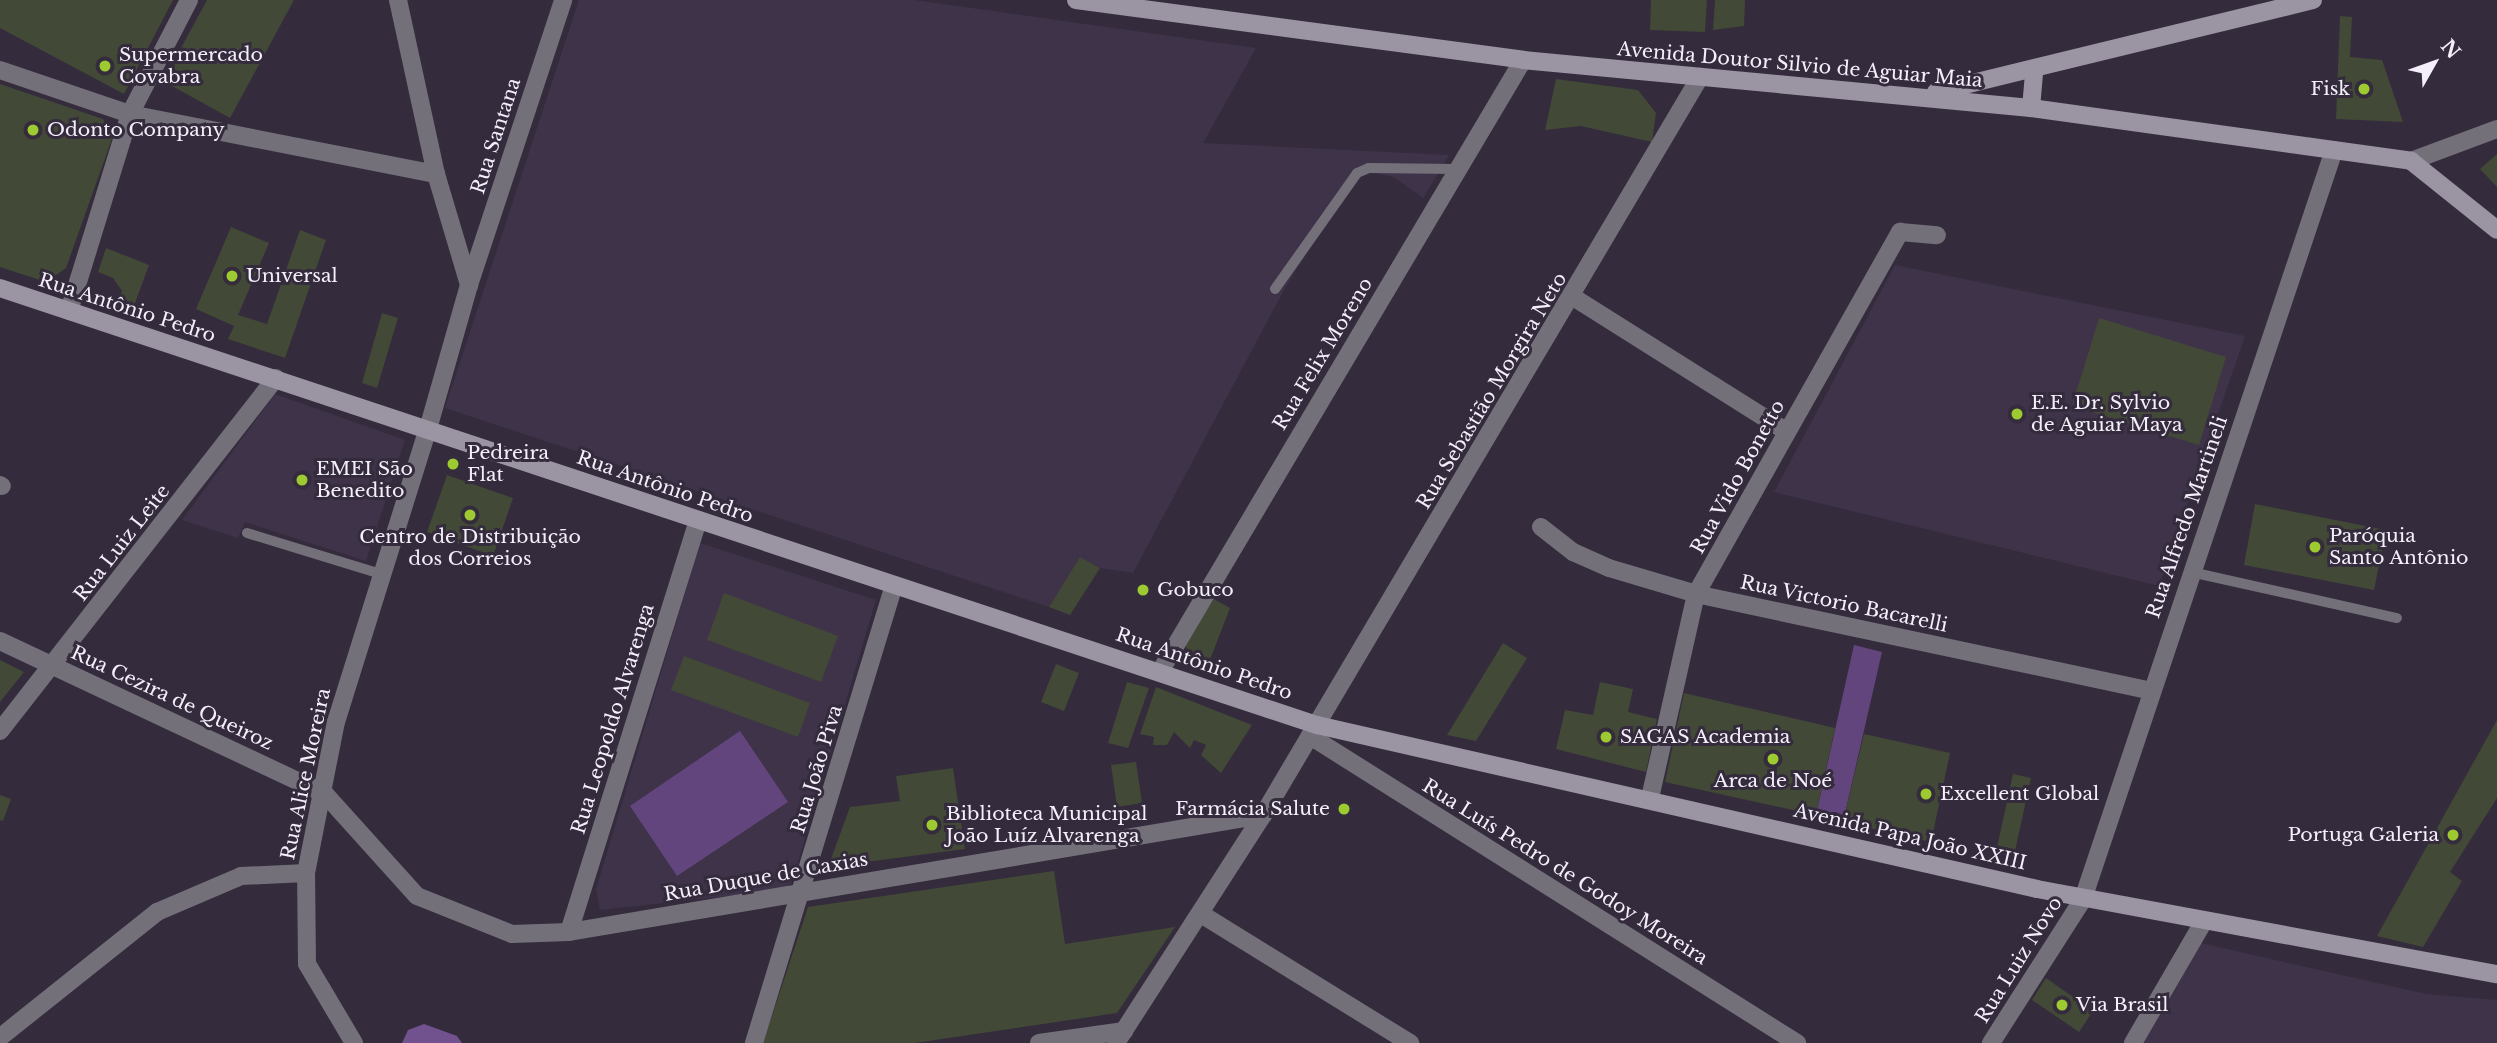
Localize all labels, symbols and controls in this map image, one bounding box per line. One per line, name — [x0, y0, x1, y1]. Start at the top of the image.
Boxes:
north arrow — [2399, 28, 2469, 98]
text: N — [2436, 35, 2465, 63]
street label: Avenida Doutor Silvio de Aguiar Maia — [1615, 38, 1985, 92]
place label: Supermercado Covabra — [119, 44, 263, 88]
marker: Supermercado Covabra — [97, 58, 113, 74]
street label: Rua Santana — [466, 75, 526, 197]
place label: Fisk — [2310, 78, 2350, 100]
marker: Fisk — [2356, 81, 2372, 97]
place label: Odonto Company — [47, 119, 225, 141]
marker: Odonto Company — [25, 122, 41, 138]
place label: Universal — [246, 265, 338, 287]
street label: Rua Antônio Pedro — [35, 268, 219, 348]
marker: Universal — [224, 268, 240, 284]
street label: Rua Sebastião Morgira Neto — [1412, 268, 1572, 514]
street label: Rua Felix Moreno — [1268, 274, 1378, 434]
place label: E.E. Dr. Sylvio de Aguiar Maya — [2031, 392, 2184, 436]
street label: Rua Vido Bonetto — [1686, 396, 1790, 558]
marker: E.E. Dr. Sylvio de Aguiar Maya — [2009, 406, 2025, 422]
street label: Rua Alfredo Martineli — [2141, 412, 2233, 622]
place label: Pedreira Flat — [467, 442, 549, 486]
street label: Rua Antônio Pedro — [573, 446, 757, 528]
marker: Pedreira Flat — [445, 456, 461, 472]
place label: EMEI São Benedito — [316, 458, 413, 502]
marker: EMEI São Benedito — [294, 472, 310, 488]
street label: Rua Luiz Leite — [69, 480, 175, 606]
marker: Centro de Distribuição dos Correios — [462, 507, 478, 523]
place label: Paróquia Santo Antônio — [2329, 525, 2469, 569]
place label: Centro de Distribuição dos Correios — [359, 526, 581, 570]
marker: Paróquia Santo Antônio — [2307, 539, 2323, 555]
street label: Rua Victorio Bacarelli — [1738, 571, 1950, 637]
place label: Gobuco — [1157, 579, 1234, 601]
marker: Gobuco — [1135, 582, 1151, 598]
street label: Rua Leopoldo Alvarenga — [567, 601, 659, 837]
street label: Rua Antônio Pedro — [1112, 623, 1296, 705]
street label: Rua Cezira de Queiroz — [67, 641, 277, 755]
street label: Rua Alice Moreira — [277, 686, 335, 862]
street label: Rua João Piva — [787, 702, 847, 836]
place label: SAGAS Academia — [1620, 726, 1791, 748]
marker: SAGAS Academia — [1598, 729, 1614, 745]
marker: Arca de Noé — [1765, 751, 1781, 767]
place label: Arca de Noé — [1714, 770, 1832, 792]
street label: Rua Luís Pedro de Godoy Moreira — [1418, 774, 1712, 970]
place label: Excellent Global — [1940, 783, 2099, 805]
marker: Excellent Global — [1918, 786, 1934, 802]
place label: Farmácia Salute — [1175, 798, 1330, 820]
street label: Avenida Papa João XXIII — [1791, 799, 2029, 875]
marker: Farmácia Salute — [1336, 801, 1352, 817]
place label: Biblioteca Municipal João Luíz Alvarenga — [946, 803, 1148, 847]
marker: Biblioteca Municipal João Luíz Alvarenga — [924, 817, 940, 833]
place label: Portuga Galeria — [2288, 824, 2439, 846]
marker: Portuga Galeria — [2445, 827, 2461, 843]
street label: Rua Duque de Caxias — [662, 848, 870, 906]
street label: Rua Luiz Novo — [1971, 893, 2067, 1027]
place label: Via Brasil — [2076, 994, 2169, 1016]
marker: Via Brasil — [2054, 997, 2070, 1013]

